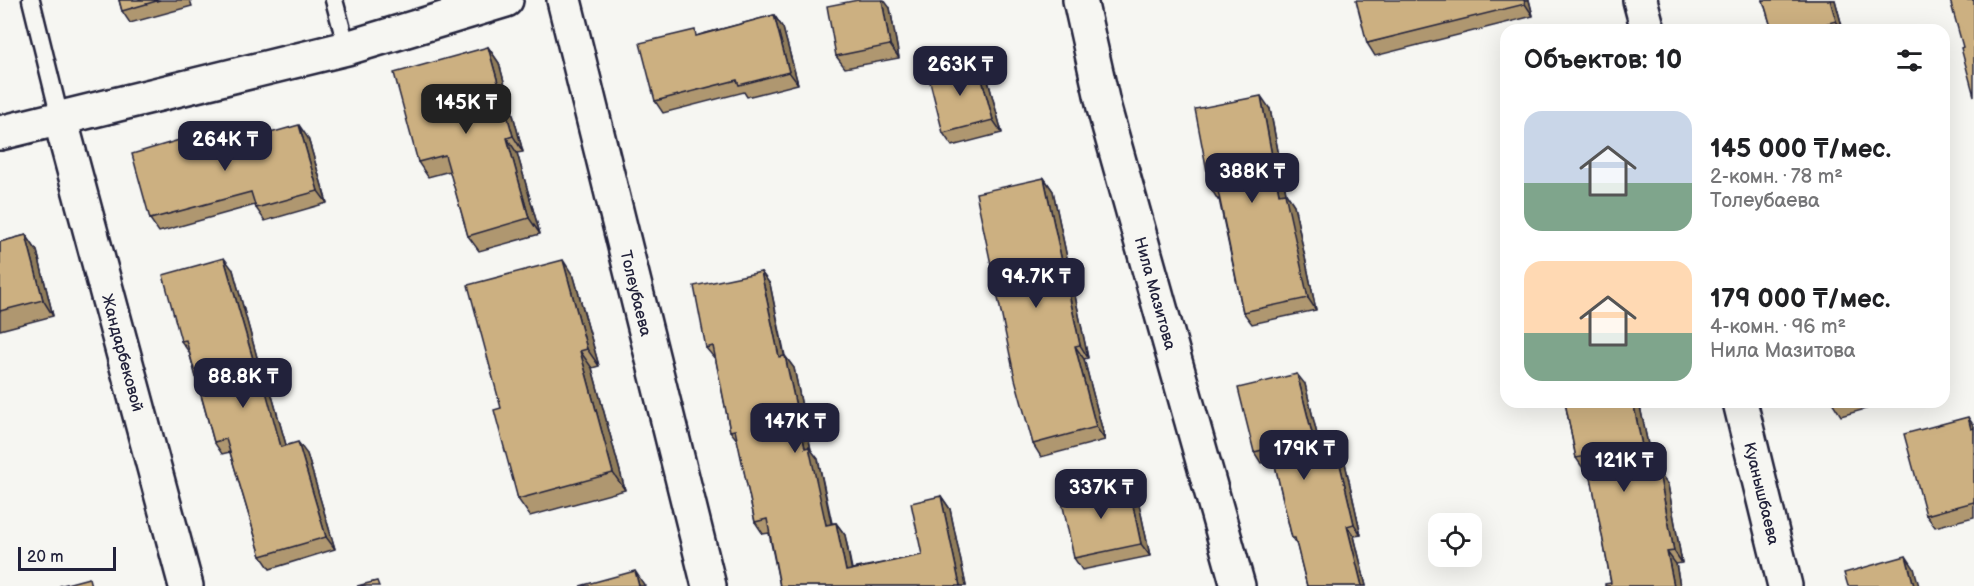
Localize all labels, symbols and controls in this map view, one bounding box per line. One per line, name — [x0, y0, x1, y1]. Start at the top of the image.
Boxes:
icon: filters — [1893, 44, 1926, 77]
text: Объектов: 10 — [1524, 45, 1682, 76]
pin: 263K ₸ — [911, 46, 1009, 97]
text: 263K ₸ — [927, 53, 993, 77]
pin: 145K ₸ — [417, 84, 515, 135]
text: 145K ₸ — [435, 91, 497, 115]
pin: 264K ₸ — [176, 121, 274, 172]
text: 264K ₸ — [192, 128, 258, 152]
text: 145 000 ₸/мес. — [1710, 134, 1891, 165]
icon: home — [1572, 135, 1644, 207]
pin: 388K ₸ — [1203, 153, 1301, 204]
text: 388K ₸ — [1219, 160, 1285, 184]
text: 2-комн. · 78 m² — [1710, 165, 1843, 189]
text: Толеубаева — [1710, 189, 1820, 213]
street label: Нила Мазитова — [1130, 235, 1179, 353]
street label: Толеубаева — [615, 249, 655, 339]
pin: 94.7K ₸ — [981, 258, 1091, 309]
text: 94.7K ₸ — [1002, 265, 1070, 289]
text: 179 000 ₸/мес. — [1710, 284, 1891, 315]
icon: home — [1572, 285, 1644, 357]
street label: Жандарбековой — [97, 292, 147, 414]
text: 4-комн. · 96 m² — [1710, 315, 1846, 339]
text: Нила Мазитова — [1710, 339, 1856, 363]
pin: 88.8K ₸ — [188, 358, 298, 409]
text: 88.8K ₸ — [208, 365, 278, 389]
pin: 147K ₸ — [746, 403, 844, 454]
text: 147K ₸ — [764, 410, 826, 434]
pin: 179K ₸ — [1255, 430, 1353, 481]
text: 179K ₸ — [1273, 437, 1335, 461]
street label: Куанышбаева — [1739, 440, 1783, 547]
pin: 121K ₸ — [1575, 442, 1673, 493]
text: 121K ₸ — [1595, 449, 1653, 473]
pin: 337K ₸ — [1052, 469, 1150, 520]
text: 337K ₸ — [1069, 476, 1133, 500]
map controls — [1428, 513, 1482, 567]
button: locate — [1428, 513, 1482, 567]
scale bar — [18, 544, 116, 572]
text: 20 m — [27, 548, 63, 567]

